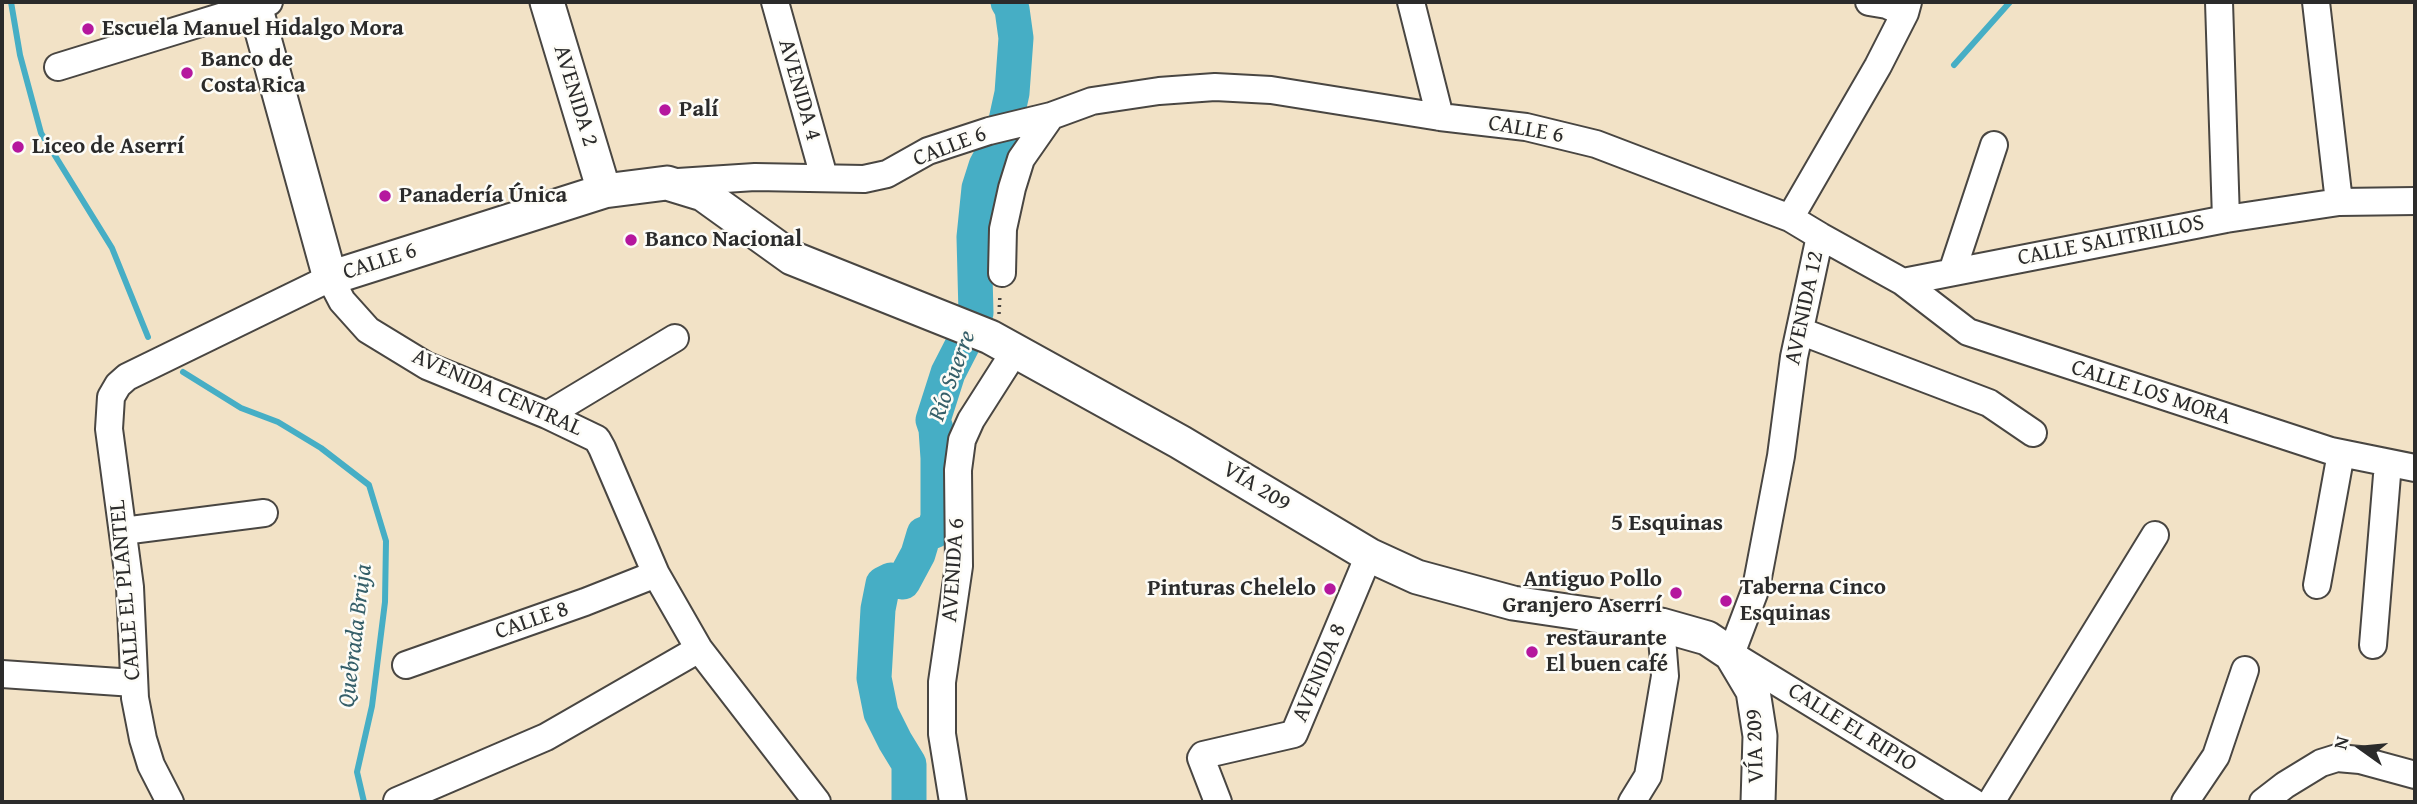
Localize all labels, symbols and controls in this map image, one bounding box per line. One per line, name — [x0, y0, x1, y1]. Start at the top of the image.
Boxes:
place label: Escuela Manuel Hidalgo Mora — [102, 15, 404, 43]
marker: Escuela Manuel Hidalgo Mora — [80, 21, 96, 37]
street label: AVENIDA 4 — [771, 36, 827, 144]
street label: AVENIDA 2 — [547, 42, 603, 150]
place label: Banco de Costa Rica — [201, 46, 305, 100]
marker: Banco de Costa Rica — [179, 65, 195, 81]
place label: Palí — [679, 96, 718, 124]
marker: Palí — [657, 102, 673, 118]
street label: CALLE 6 — [1486, 110, 1566, 150]
street label: CALLE 6 — [910, 121, 990, 173]
place label: Liceo de Aserrí — [32, 133, 184, 161]
marker: Liceo de Aserrí — [10, 139, 26, 155]
place label: Panadería Única — [399, 182, 567, 210]
marker: Panadería Única — [377, 188, 393, 204]
street label: CALLE SALITRILLOS — [2016, 209, 2206, 273]
place label: Banco Nacional — [645, 226, 802, 254]
marker: Banco Nacional — [623, 232, 639, 248]
street label: CALLE 6 — [340, 237, 420, 287]
street label: AVENIDA 12 — [1780, 249, 1830, 367]
water label: Río Suerre — [923, 327, 983, 425]
street label: AVENIDA CENTRAL — [407, 343, 587, 443]
street label: CALLE LOS MORA — [2068, 354, 2234, 432]
street label: VÍA 209 — [1217, 456, 1295, 518]
street label: CALLE EL PLANTEL — [104, 499, 148, 681]
district label: 5 Esquinas — [1611, 510, 1723, 538]
street label: AVENIDA 6 — [937, 517, 971, 623]
water label: Quebrada Bruja — [333, 563, 379, 709]
place label: Antiguo Pollo Granjero Aserrí — [1502, 566, 1662, 620]
place label: Taberna Cinco Esquinas — [1740, 574, 1886, 628]
place label: Pinturas Chelelo — [1147, 575, 1316, 603]
marker: Pinturas Chelelo — [1322, 581, 1338, 597]
marker: Antiguo Pollo Granjero Aserrí — [1668, 585, 1684, 601]
marker: Taberna Cinco Esquinas — [1718, 593, 1734, 609]
street label: CALLE 8 — [492, 596, 572, 646]
street label: AVENIDA 8 — [1287, 620, 1353, 726]
place label: restaurante El buen café — [1546, 625, 1668, 679]
marker: restaurante El buen café — [1524, 644, 1540, 660]
street label: CALLE EL RIPIO — [1783, 677, 1921, 779]
street label: VÍA 209 — [1741, 708, 1771, 784]
north arrow — [2326, 713, 2396, 783]
text: N — [2326, 733, 2356, 752]

